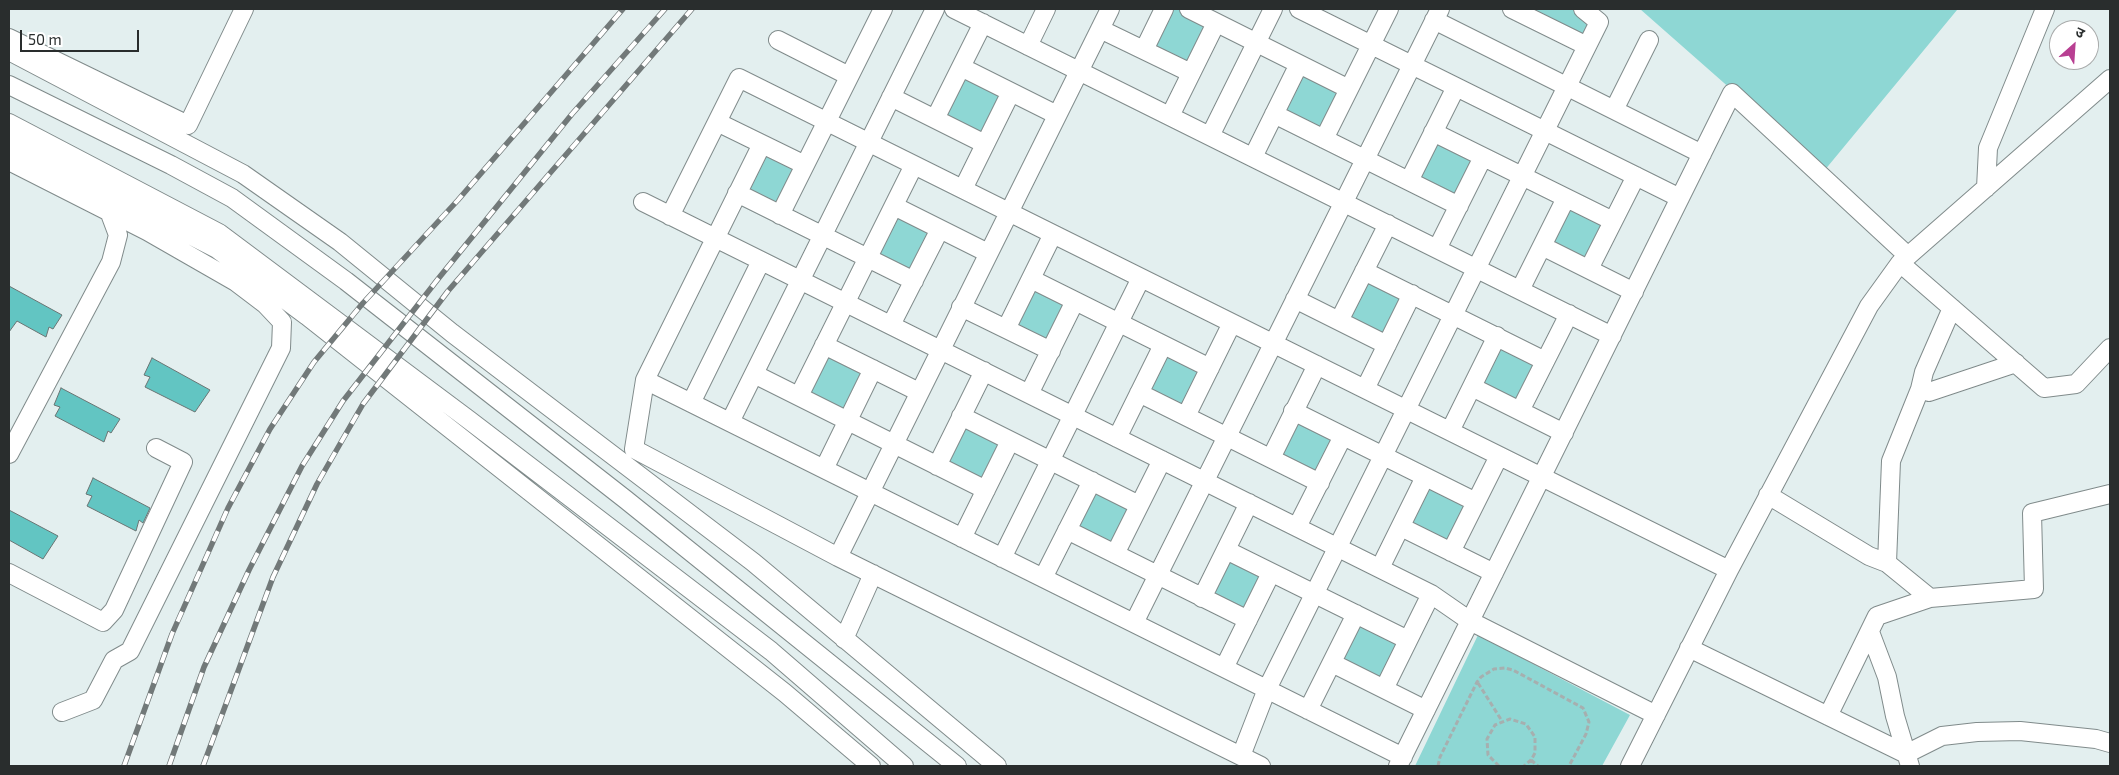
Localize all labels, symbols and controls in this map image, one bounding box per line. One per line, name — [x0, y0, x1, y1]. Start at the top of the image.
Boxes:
scale bar — [22, 20, 141, 52]
north arrow — [2049, 20, 2099, 70]
text: उ — [2073, 23, 2088, 41]
text: 50 m — [28, 30, 62, 48]

